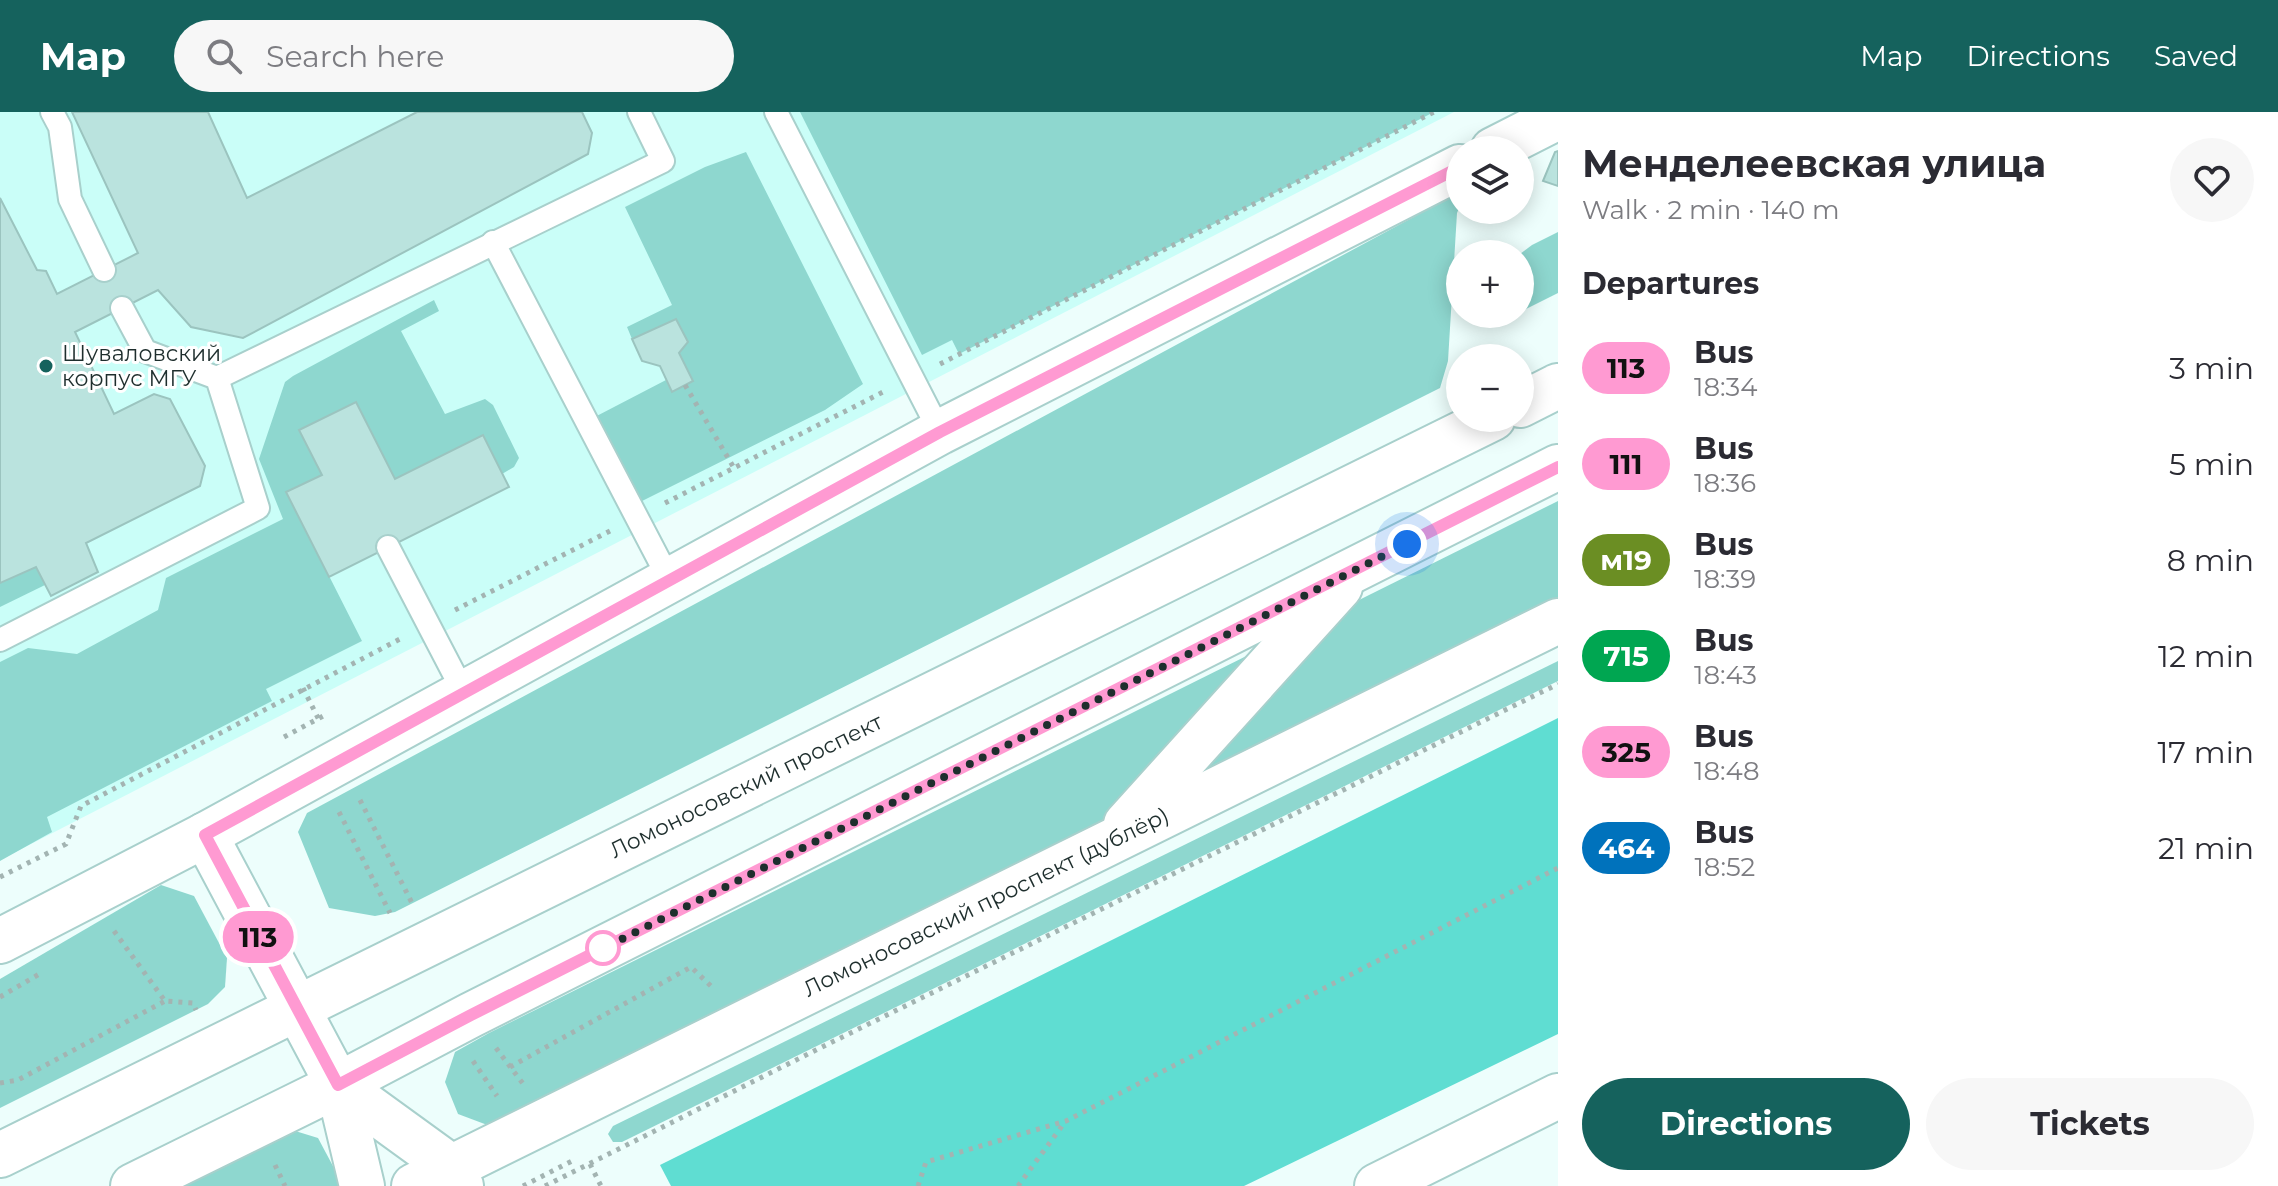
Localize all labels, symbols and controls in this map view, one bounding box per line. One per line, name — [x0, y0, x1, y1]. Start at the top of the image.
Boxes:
search box — [174, 20, 734, 92]
text: Map — [40, 33, 126, 80]
icon: search — [202, 34, 246, 78]
text: Search here — [266, 38, 444, 75]
text: Map — [1860, 39, 1922, 73]
text: Directions — [1966, 39, 2110, 73]
text: Saved — [2154, 39, 2238, 73]
map controls — [1446, 136, 1534, 432]
button: layers — [1446, 136, 1534, 224]
button: heart — [2170, 138, 2254, 222]
text: Менделеевская улица — [1582, 140, 2046, 187]
text: Walk · 2 min · 140 m — [1582, 194, 1840, 226]
button: + — [1446, 240, 1534, 328]
text: Departures — [1582, 265, 1759, 302]
text: Bus — [1694, 334, 1754, 371]
place label: Шуваловский корпус МГУ — [62, 340, 221, 392]
button: − — [1446, 344, 1534, 432]
text: 3 min — [2169, 350, 2254, 387]
text: 113 — [1607, 351, 1645, 385]
marker: Шуваловский корпус МГУ — [37, 357, 55, 375]
text: 18:34 — [1694, 371, 1757, 403]
text: Bus — [1694, 430, 1754, 467]
text: 5 min — [2169, 446, 2254, 483]
text: 111 — [1610, 447, 1642, 481]
text: 18:36 — [1694, 467, 1756, 499]
your location — [1387, 524, 1427, 564]
text: Bus — [1694, 526, 1754, 563]
text: 8 min — [2167, 542, 2254, 579]
text: м19 — [1600, 543, 1652, 577]
text: 18:39 — [1694, 563, 1756, 595]
text: Bus — [1694, 622, 1754, 659]
text: 12 min — [2158, 638, 2254, 675]
text: 715 — [1603, 639, 1649, 673]
text: 18:43 — [1694, 659, 1757, 691]
street label: Ломоносовский проспект — [605, 708, 887, 864]
text: Bus — [1694, 718, 1754, 755]
text: 17 min — [2157, 734, 2254, 771]
text: 325 — [1601, 735, 1651, 769]
text: 18:48 — [1694, 755, 1760, 787]
street label: Ломоносовский проспект (дублёр) — [799, 801, 1173, 1003]
text: Bus — [1694, 814, 1754, 851]
text: 21 min — [2158, 830, 2254, 867]
text: 464 — [1598, 831, 1654, 865]
text: 18:52 — [1694, 851, 1755, 883]
line badge: 113 — [212, 911, 304, 963]
text: 113 — [239, 920, 277, 954]
unlabelled marker — [586, 931, 620, 965]
button: Directions — [1582, 1078, 1910, 1170]
button: Tickets — [1926, 1078, 2254, 1170]

